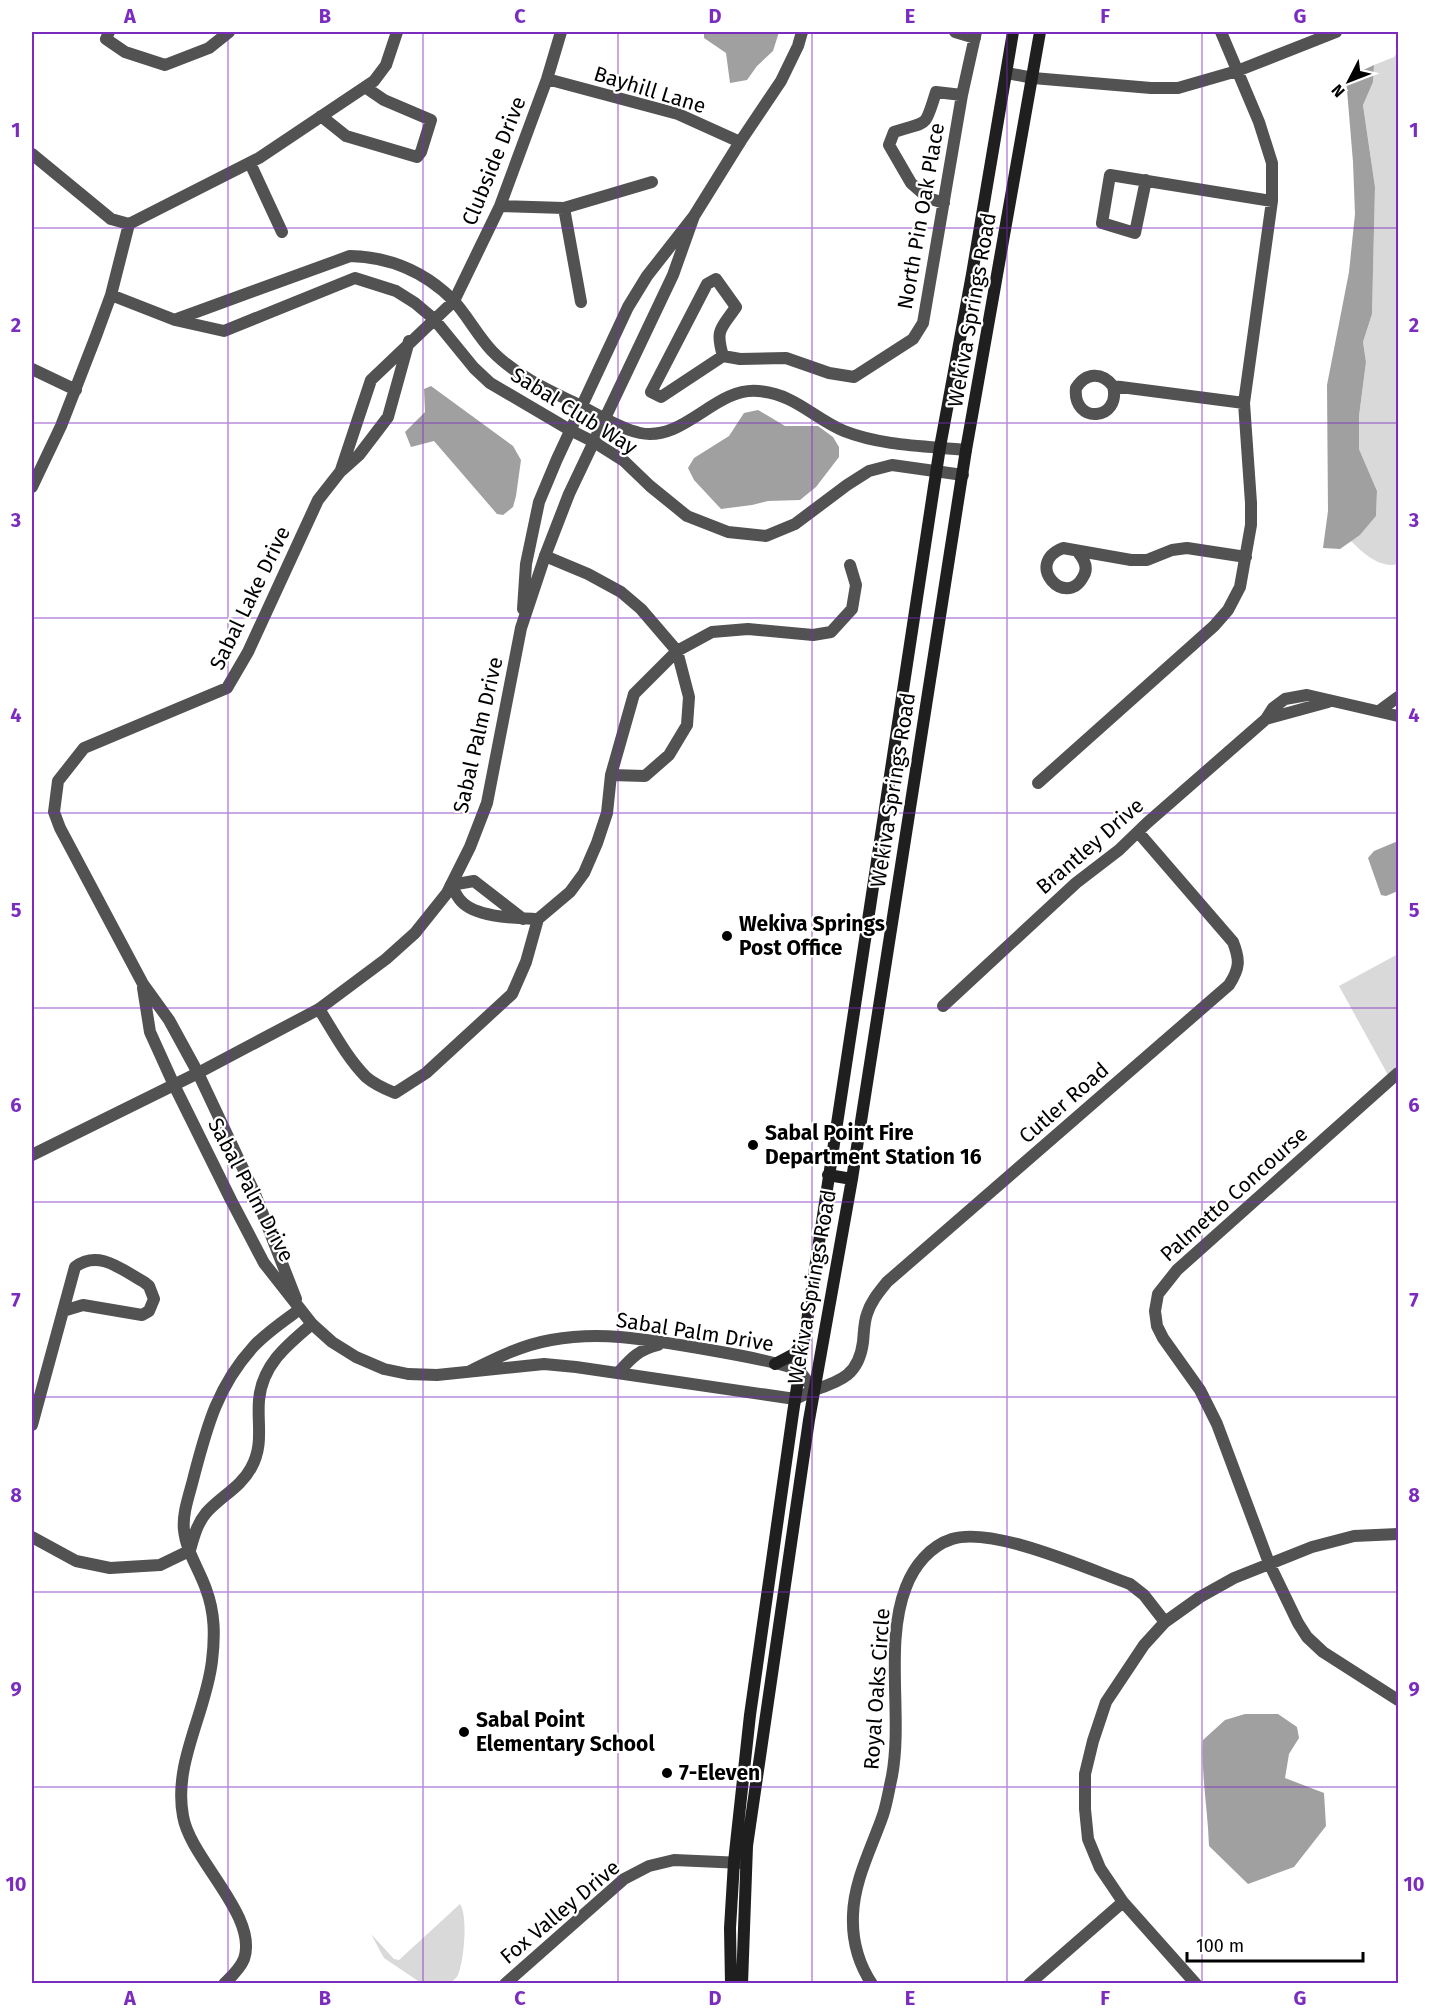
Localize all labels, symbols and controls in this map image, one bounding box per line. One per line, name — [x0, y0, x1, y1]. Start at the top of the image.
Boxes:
text: A — [123, 4, 137, 28]
text: B — [319, 4, 331, 28]
text: C — [514, 4, 526, 28]
text: D — [708, 4, 722, 28]
text: E — [905, 4, 915, 28]
text: F — [1100, 4, 1110, 28]
text: G — [1294, 4, 1306, 28]
north arrow — [1319, 51, 1379, 111]
street label: Bayhill Lane — [591, 61, 709, 119]
text: N — [1328, 80, 1349, 101]
street label: Clubside Drive — [456, 93, 532, 229]
text: 1 — [11, 118, 21, 142]
text: 1 — [1409, 118, 1419, 142]
street label: North Pin Oak Place — [892, 121, 950, 311]
street label: Wekiva Springs Road — [942, 211, 1002, 409]
text: 2 — [11, 313, 21, 337]
text: 2 — [1409, 313, 1419, 337]
street label: Sabal Club Way — [506, 362, 643, 461]
text: 3 — [10, 508, 21, 532]
text: 3 — [1408, 508, 1419, 532]
street label: Sabal Lake Drive — [204, 522, 296, 674]
street label: Sabal Palm Drive — [447, 654, 509, 816]
street label: Wekiva Springs Road — [865, 691, 921, 889]
text: 4 — [10, 703, 22, 727]
text: 4 — [1408, 703, 1420, 727]
street label: Brantley Drive — [1031, 792, 1149, 900]
text: 5 — [11, 898, 22, 922]
text: 5 — [1409, 898, 1420, 922]
place label: Wekiva Springs Post Office — [739, 911, 885, 961]
marker: Wekiva Springs Post Office — [720, 929, 734, 943]
street label: Cutler Road — [1014, 1057, 1114, 1149]
text: 6 — [10, 1093, 22, 1117]
text: 6 — [1408, 1093, 1420, 1117]
street label: Sabal Palm Drive — [202, 1114, 300, 1266]
place label: Sabal Point Fire Department Station 16 — [765, 1120, 982, 1170]
street label: Palmetto Concourse — [1155, 1121, 1313, 1267]
marker: Sabal Point Fire Department Station 16 — [746, 1138, 760, 1152]
street label: Wekiva Springs Road — [782, 1188, 842, 1386]
text: 7 — [11, 1288, 21, 1312]
text: 7 — [1409, 1288, 1419, 1312]
street label: Sabal Palm Drive — [614, 1307, 776, 1357]
text: 8 — [10, 1483, 22, 1507]
text: 8 — [1408, 1483, 1420, 1507]
street label: Royal Oaks Circle — [858, 1607, 896, 1771]
text: 9 — [10, 1677, 22, 1701]
text: 9 — [1408, 1677, 1420, 1701]
place label: Sabal Point Elementary School — [476, 1707, 655, 1757]
marker: Sabal Point Elementary School — [457, 1725, 471, 1739]
place label: 7-Eleven — [679, 1760, 760, 1786]
marker: 7-Eleven — [660, 1766, 674, 1780]
street label: Fox Valley Drive — [495, 1854, 625, 1970]
text: 10 — [6, 1872, 26, 1896]
text: 10 — [1404, 1872, 1424, 1896]
scale bar — [1187, 1925, 1362, 1963]
text: 100 m — [1196, 1935, 1244, 1957]
text: A — [123, 1986, 137, 2010]
text: B — [319, 1986, 331, 2010]
text: C — [514, 1986, 526, 2010]
text: D — [708, 1986, 722, 2010]
text: E — [905, 1986, 915, 2010]
text: F — [1100, 1986, 1110, 2010]
text: G — [1294, 1986, 1306, 2010]

